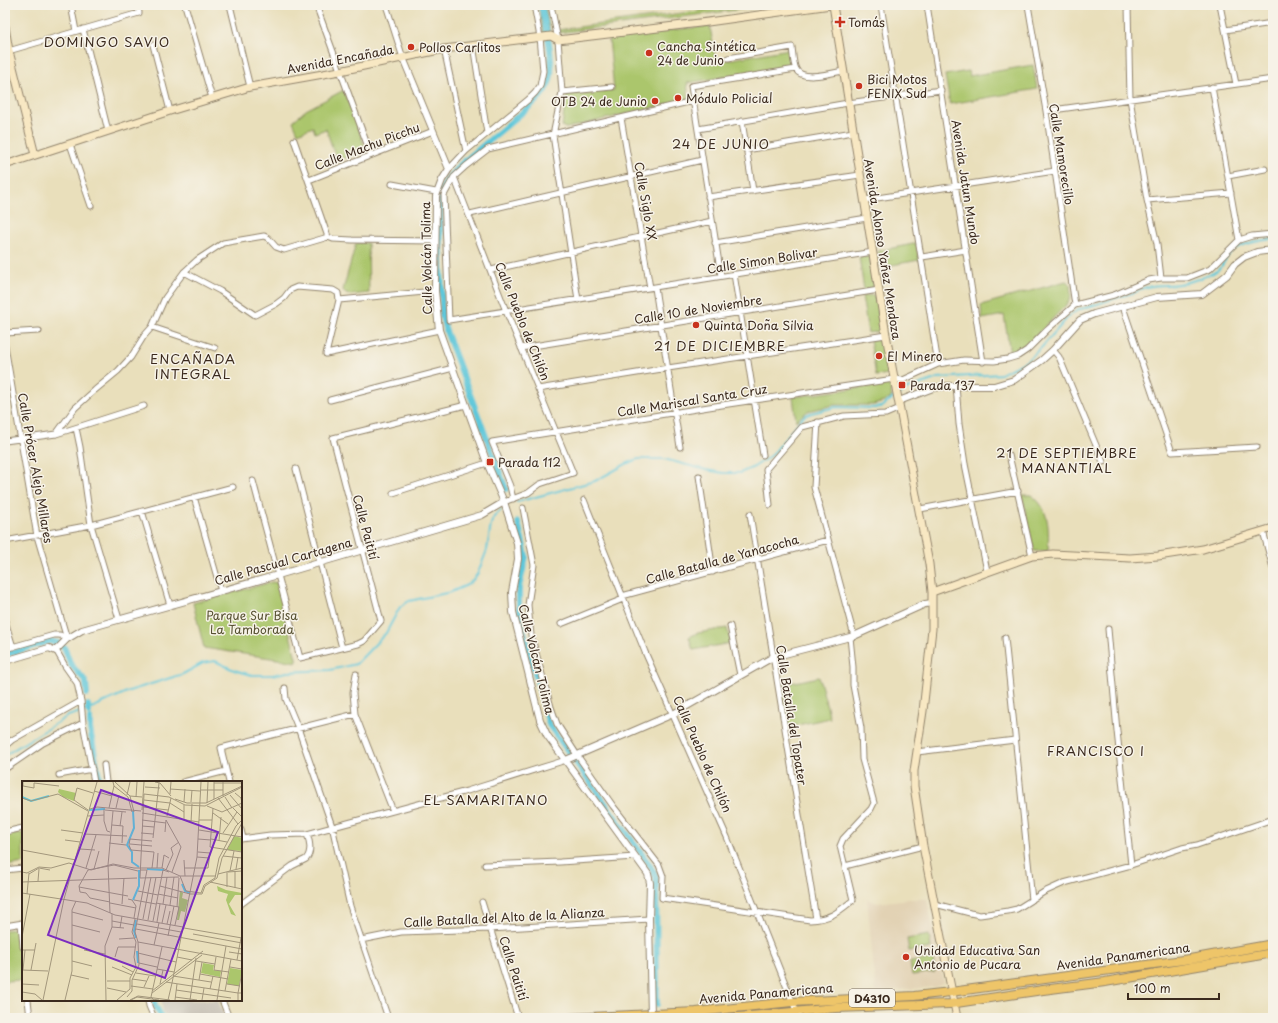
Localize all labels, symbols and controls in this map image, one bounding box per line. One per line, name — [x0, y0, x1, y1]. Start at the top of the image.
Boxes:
place label: Tomás — [848, 13, 885, 31]
marker: Tomás — [835, 17, 845, 27]
district label: DOMINGO SAVIO — [44, 32, 170, 51]
place label: Cancha Sintética 24 de Junio — [657, 37, 756, 69]
place label: Pollos Carlitos — [419, 38, 501, 56]
street label: Avenida Encañada — [285, 40, 396, 78]
marker: Pollos Carlitos — [406, 42, 416, 52]
marker: Cancha Sintética 24 de Junio — [644, 48, 654, 58]
place label: Bici Motos FENIX Sud — [867, 70, 927, 102]
marker: Bici Motos FENIX Sud — [854, 81, 864, 91]
place label: Módulo Policial — [686, 89, 772, 107]
place label: OTB 24 de Junio — [551, 92, 647, 110]
marker: Módulo Policial — [673, 93, 683, 103]
marker: OTB 24 de Junio — [650, 96, 660, 106]
street label: Calle Mamorecillo — [1045, 102, 1079, 206]
street label: Calle Machu Picchu — [312, 118, 422, 174]
street label: Avenida Jatun Mundo — [947, 118, 985, 246]
district label: 24 DE JUNIO — [672, 134, 770, 153]
street label: Avenida Alonso Yañez Mendoza — [860, 157, 906, 341]
street label: Calle Siglo XX — [630, 160, 662, 242]
street label: Calle Volcán Tolima — [416, 201, 436, 315]
street label: Calle Simon Bolivar — [705, 242, 819, 278]
street label: Calle Pueblo de Chilón — [491, 259, 555, 383]
street label: Calle 10 de Noviembre — [633, 290, 764, 328]
place label: Quinta Doña Silvia — [704, 316, 814, 334]
marker: Quinta Doña Silvia — [691, 320, 701, 330]
district label: 21 DE DICIEMBRE — [654, 336, 786, 355]
place label: El Minero — [887, 347, 943, 365]
district label: ENCAÑADA INTEGRAL — [150, 349, 236, 383]
marker: El Minero — [874, 351, 884, 361]
place label: Parada 137 — [910, 376, 975, 394]
street label: Calle Mariscal Santa Cruz — [616, 379, 769, 421]
marker: Parada 137 — [897, 380, 907, 390]
street label: Calle Prócer Alejo Millares — [14, 391, 58, 545]
district label: 21 DE SEPTIEMBRE MANANTIAL — [996, 443, 1138, 477]
place label: Parada 112 — [498, 453, 561, 471]
marker: Parada 112 — [485, 457, 495, 467]
street label: Calle Paitití — [349, 492, 383, 562]
street label: Calle Batalla de Yanacocha — [644, 530, 801, 588]
street label: Calle Pascual Cartagena — [212, 533, 354, 589]
street label: Calle Volcán Tolima — [515, 602, 560, 716]
park label: Parque Sur Bisa La Tamborada — [206, 606, 298, 638]
street label: Calle Batalla del Topater — [772, 644, 812, 787]
street label: Calle Pueblo de Chilón — [669, 693, 737, 815]
district label: FRANCISCO I — [1047, 741, 1145, 760]
inset map — [22, 781, 242, 1001]
district label: EL SAMARITANO — [424, 790, 548, 809]
street label: Calle Batalla del Alto de la Alianza — [403, 903, 606, 931]
street label: Calle Paitití — [495, 933, 533, 1003]
street label: Avenida Panamericana — [1055, 938, 1191, 974]
place label: Unidad Educativa San Antonio de Pucara — [914, 941, 1040, 973]
marker: Unidad Educativa San Antonio de Pucara — [901, 952, 911, 962]
scale bar — [1128, 975, 1219, 1001]
street label: Avenida Panamericana — [698, 978, 834, 1008]
text: 100 m — [1134, 979, 1171, 997]
road number: D4310 — [849, 989, 895, 1007]

